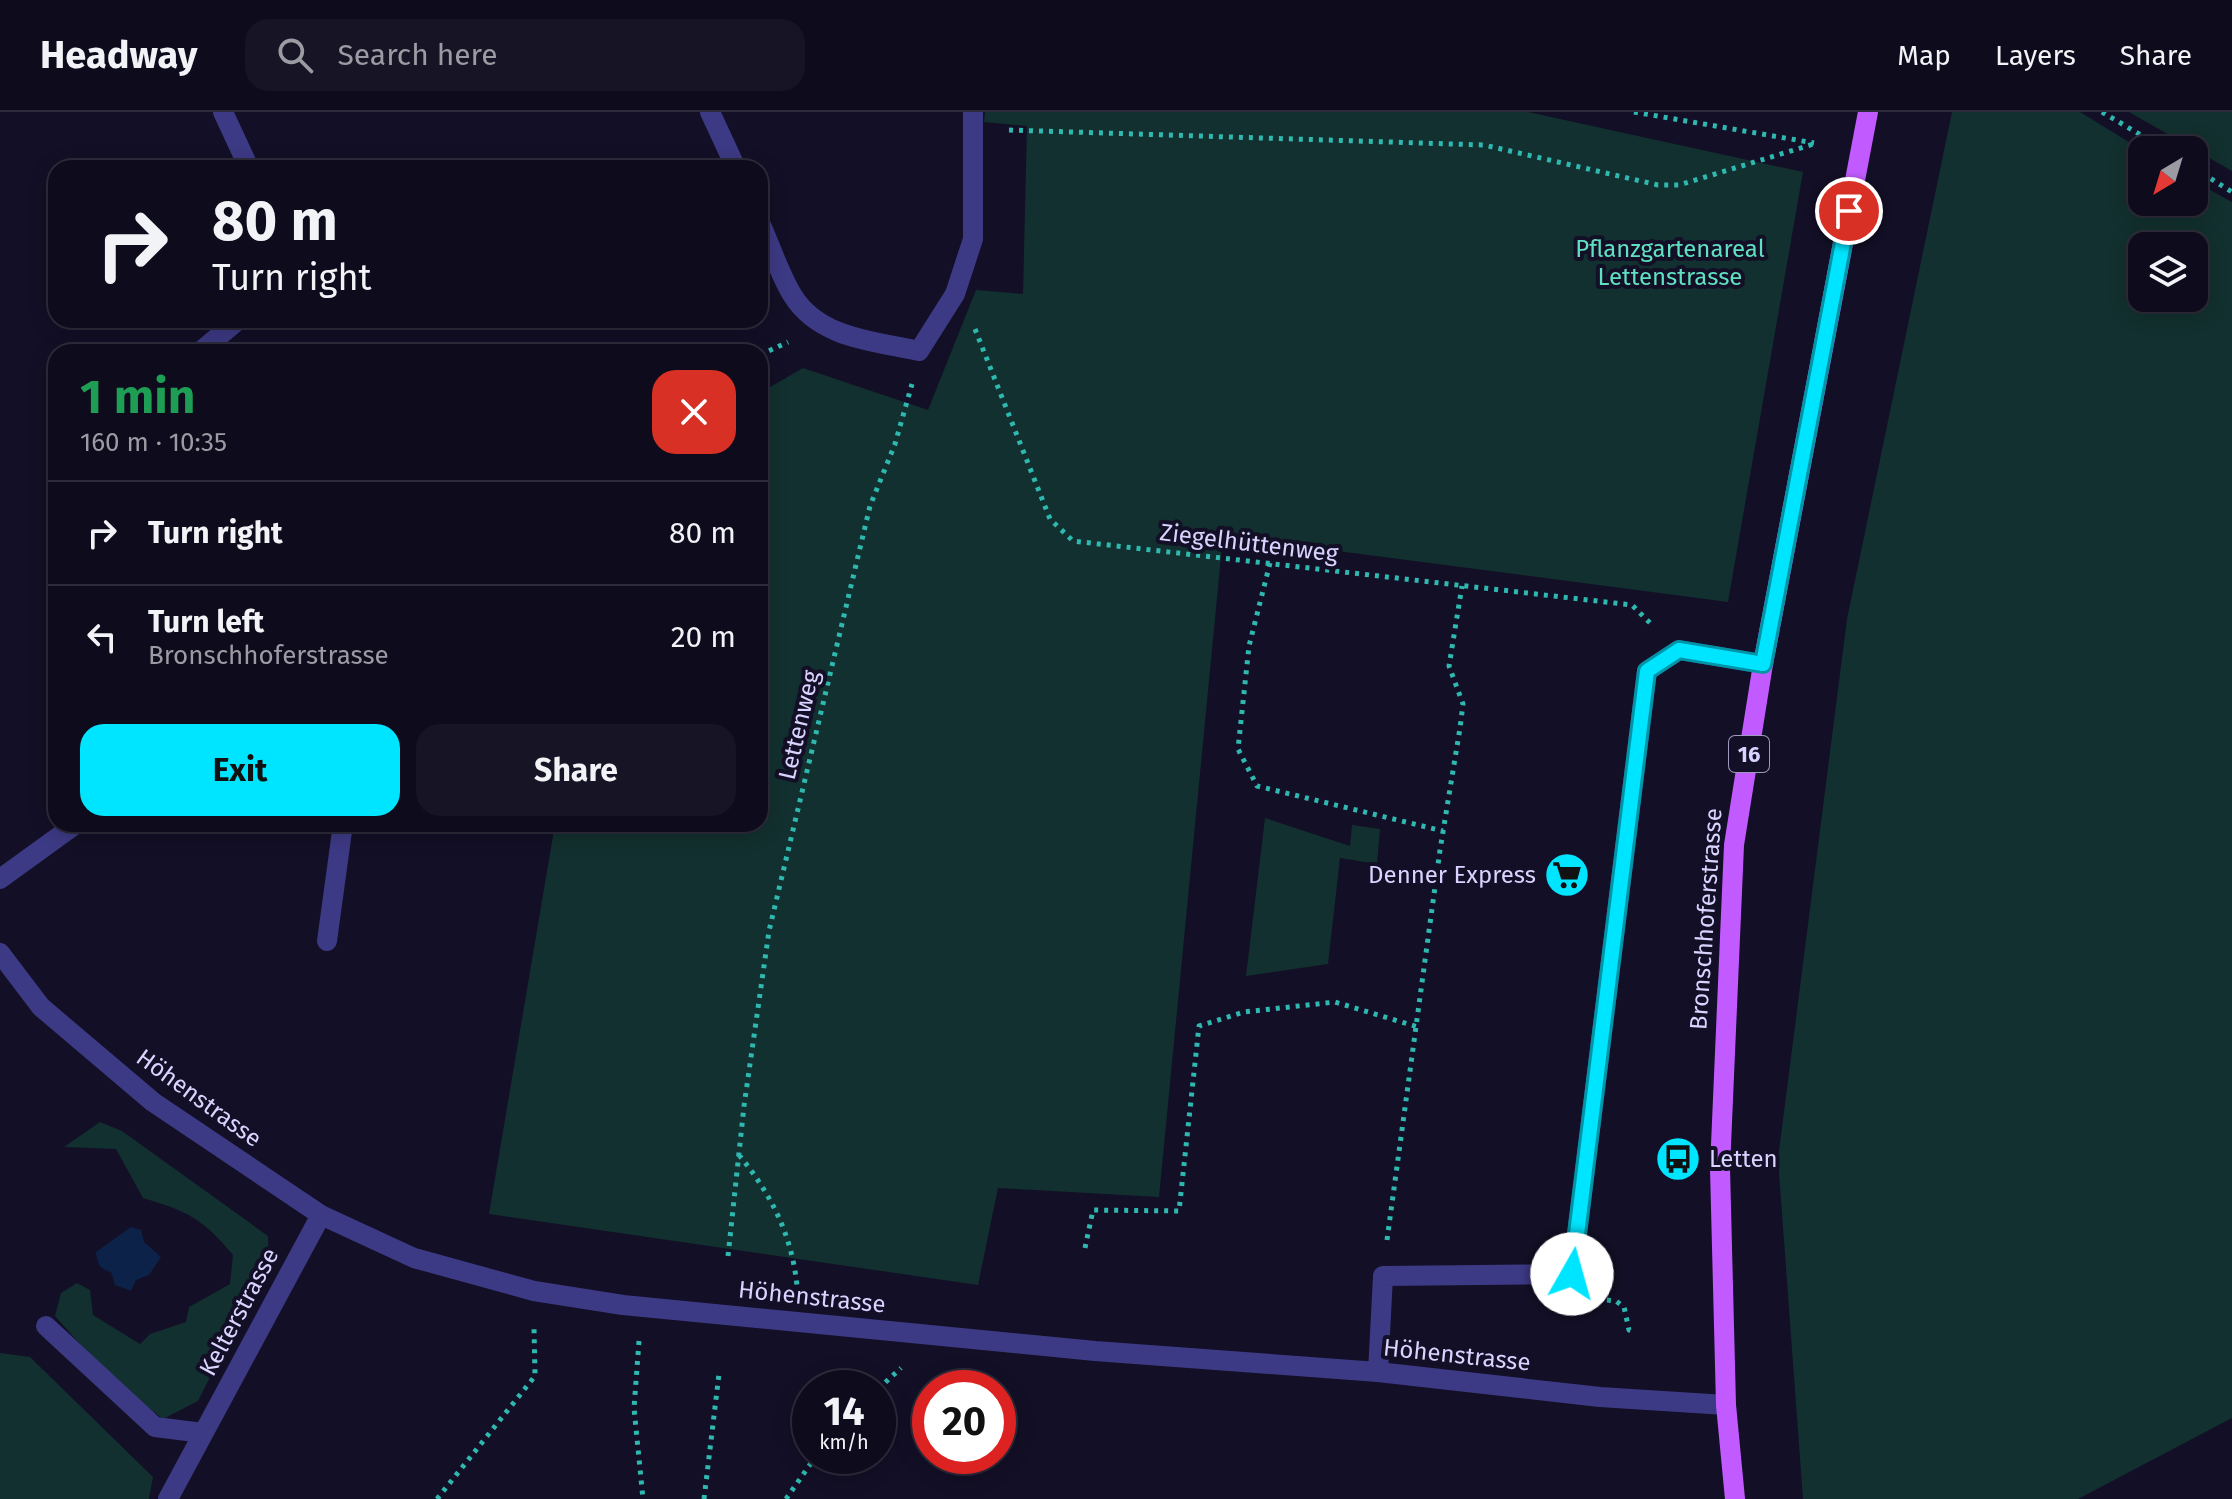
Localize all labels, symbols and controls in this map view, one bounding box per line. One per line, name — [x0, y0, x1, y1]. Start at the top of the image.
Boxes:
search box — [245, 19, 805, 91]
text: Headway — [40, 32, 197, 78]
icon: search — [273, 33, 317, 77]
text: Search here — [337, 37, 498, 73]
text: Map — [1897, 39, 1951, 72]
text: Layers — [1995, 39, 2076, 72]
text: Share — [2120, 39, 2192, 72]
north arrow — [2128, 136, 2208, 216]
map controls — [2128, 136, 2208, 312]
pin — [1815, 177, 1883, 245]
text: 80 m — [212, 188, 338, 255]
icon: arrive — [1827, 189, 1871, 233]
icon: right — [80, 192, 184, 296]
button: layers — [2128, 232, 2208, 312]
park label: Pflanzgartenareal Lettenstrasse — [1575, 235, 1765, 291]
text: Turn right — [212, 256, 372, 300]
text: 1 min — [80, 368, 195, 426]
button: close — [652, 370, 736, 454]
text: 160 m · 10:35 — [80, 427, 227, 458]
icon: right — [80, 511, 124, 555]
text: Turn right — [148, 515, 283, 551]
text: 80 m — [669, 515, 736, 551]
street label: Ziegelhüttenweg — [1158, 518, 1340, 568]
text: Turn left — [148, 604, 264, 640]
icon: left — [80, 615, 124, 659]
text: 20 m — [671, 619, 736, 655]
text: Bronschhoferstrasse — [148, 640, 389, 671]
street label: Lettenweg — [773, 667, 825, 782]
button: Exit — [80, 724, 400, 816]
button: Share — [416, 724, 736, 816]
road number: 16 — [1729, 736, 1769, 772]
street label: Bronschhoferstrasse — [1684, 807, 1728, 1031]
supermarket icon: Denner Express — [1543, 851, 1591, 899]
place label: Denner Express — [1368, 861, 1536, 889]
street label: Höhenstrasse — [131, 1043, 267, 1153]
bus stop icon: Letten — [1654, 1135, 1702, 1183]
place label: Letten — [1709, 1145, 1778, 1173]
position arrow — [1530, 1232, 1614, 1316]
street label: Kelterstrasse — [194, 1243, 284, 1381]
street label: Höhenstrasse — [737, 1275, 887, 1319]
street label: Höhenstrasse — [1382, 1333, 1532, 1377]
speed limit sign: 20 — [912, 1370, 1016, 1474]
text: 14 — [823, 1388, 865, 1436]
text: km/h — [819, 1430, 869, 1454]

